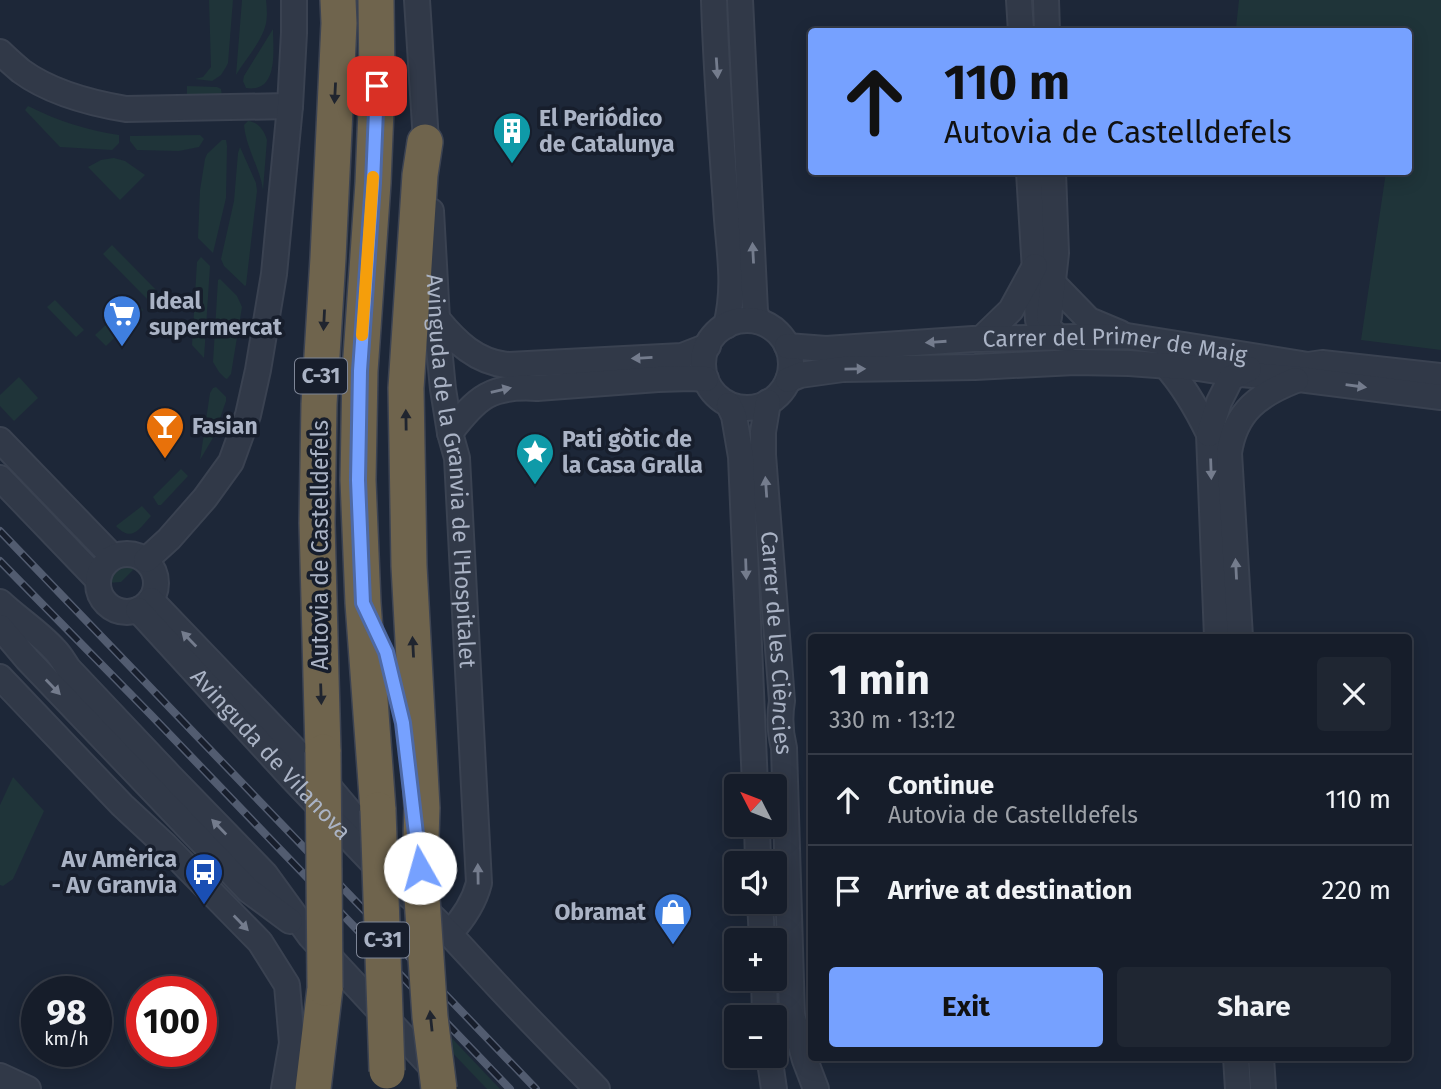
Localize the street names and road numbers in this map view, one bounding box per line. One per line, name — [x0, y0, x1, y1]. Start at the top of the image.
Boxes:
street label: Avinguda de la Granvia de l'Hospitalet — [421, 273, 482, 669]
street label: Carrer del Primer de Maig — [982, 321, 1249, 369]
road number: C-31 — [295, 358, 347, 394]
street label: Autovia de Castelldefels — [306, 420, 334, 670]
street label: Carrer de les Ciències — [755, 530, 798, 755]
street label: Avinguda de Vilanova — [185, 663, 357, 845]
road number: C-31 — [357, 922, 409, 958]

